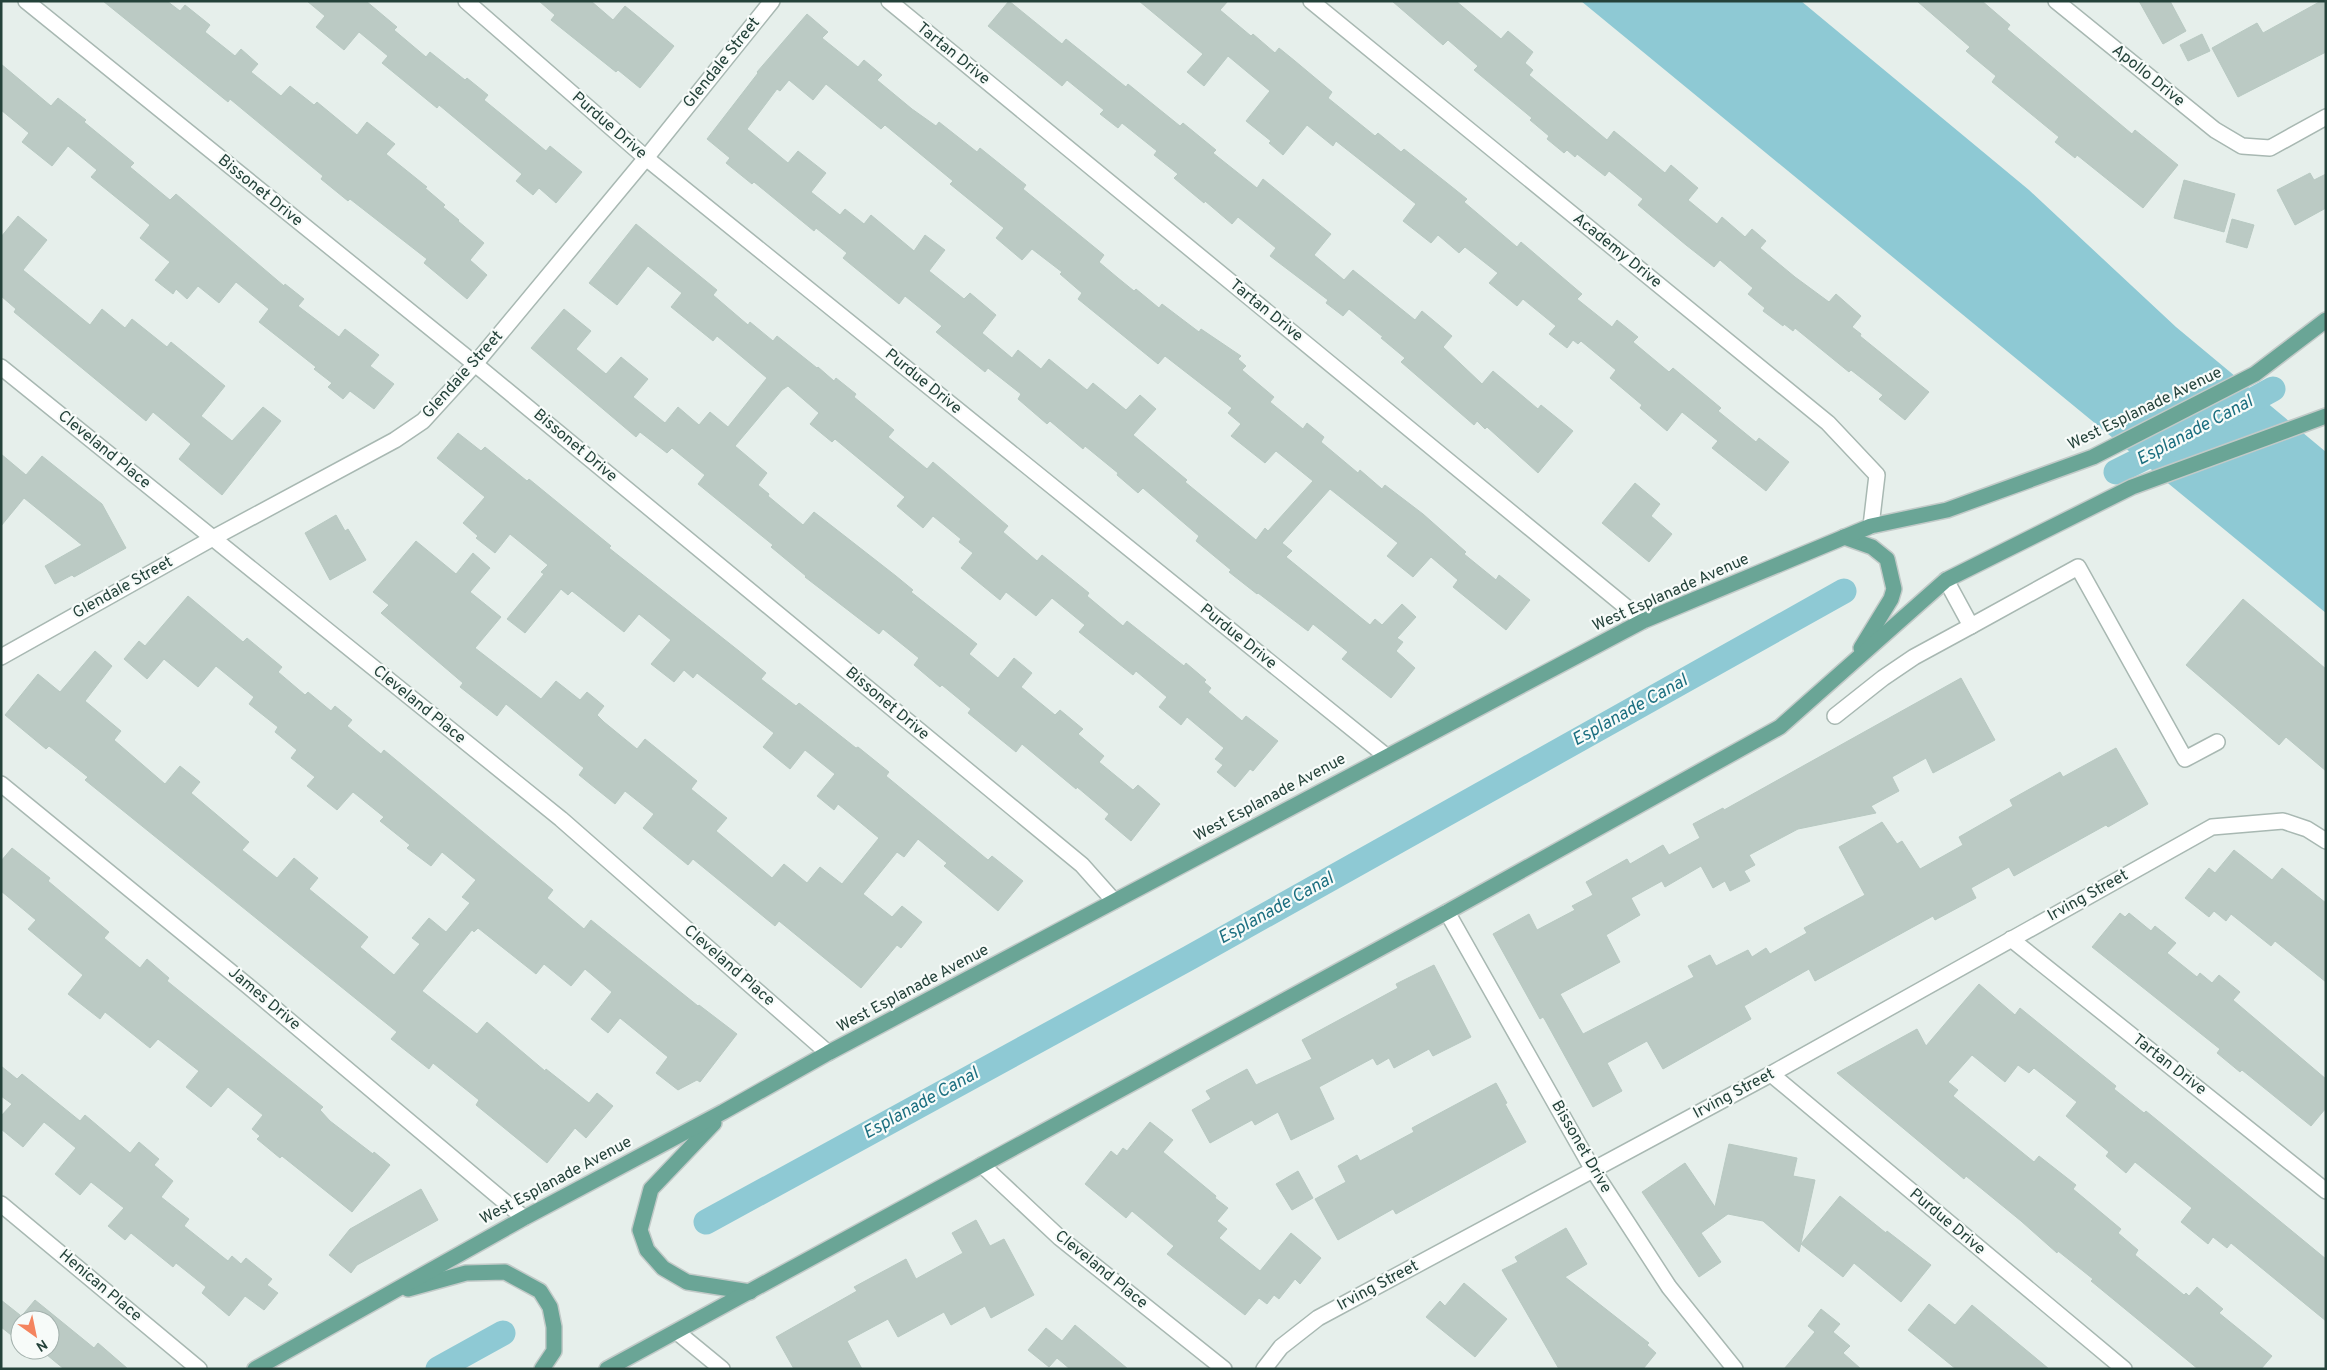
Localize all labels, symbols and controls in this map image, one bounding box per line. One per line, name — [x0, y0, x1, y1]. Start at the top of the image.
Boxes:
street label: Glendale Street — [679, 13, 765, 113]
street label: Tartan Drive — [912, 18, 994, 90]
street label: Apollo Drive — [2107, 41, 2189, 111]
street label: Purdue Drive — [567, 88, 651, 164]
street label: Bissonet Drive — [213, 151, 307, 231]
street label: Academy Drive — [1569, 209, 1665, 293]
street label: Tartan Drive — [1225, 275, 1307, 347]
street label: Glendale Street — [418, 327, 508, 423]
street label: Purdue Drive — [881, 345, 965, 419]
street label: West Esplanade Avenue — [2065, 363, 2225, 455]
water label: Esplanade Canal — [2133, 390, 2258, 471]
street label: Bissonet Drive — [529, 405, 621, 487]
street label: Cleveland Place — [53, 406, 155, 494]
street label: West Esplanade Avenue — [1590, 549, 1752, 637]
street label: Glendale Street — [70, 552, 176, 624]
street label: Purdue Drive — [1196, 600, 1280, 674]
street label: Cleveland Place — [368, 661, 470, 749]
street label: Bissonet Drive — [841, 663, 933, 745]
water label: Esplanade Canal — [1568, 669, 1693, 752]
street label: West Esplanade Avenue — [1191, 749, 1349, 847]
street label: Irving Street — [2044, 866, 2132, 926]
water label: Esplanade Canal — [1214, 867, 1339, 950]
street label: Cleveland Place — [679, 921, 779, 1011]
street label: West Esplanade Avenue — [834, 940, 992, 1038]
street label: James Drive — [224, 963, 304, 1035]
street label: Tartan Drive — [2128, 1030, 2210, 1100]
water label: Esplanade Canal — [859, 1062, 984, 1145]
street label: Irving Street — [1690, 1064, 1778, 1124]
street label: Bissonet Drive — [1546, 1097, 1616, 1197]
street label: West Esplanade Avenue — [477, 1132, 635, 1230]
street label: Purdue Drive — [1905, 1184, 1989, 1260]
street label: Cleveland Place — [1050, 1226, 1152, 1314]
street label: Henican Place — [55, 1246, 145, 1326]
street label: Irving Street — [1334, 1256, 1422, 1316]
north arrow — [10, 1310, 60, 1360]
text: N — [32, 1335, 50, 1355]

